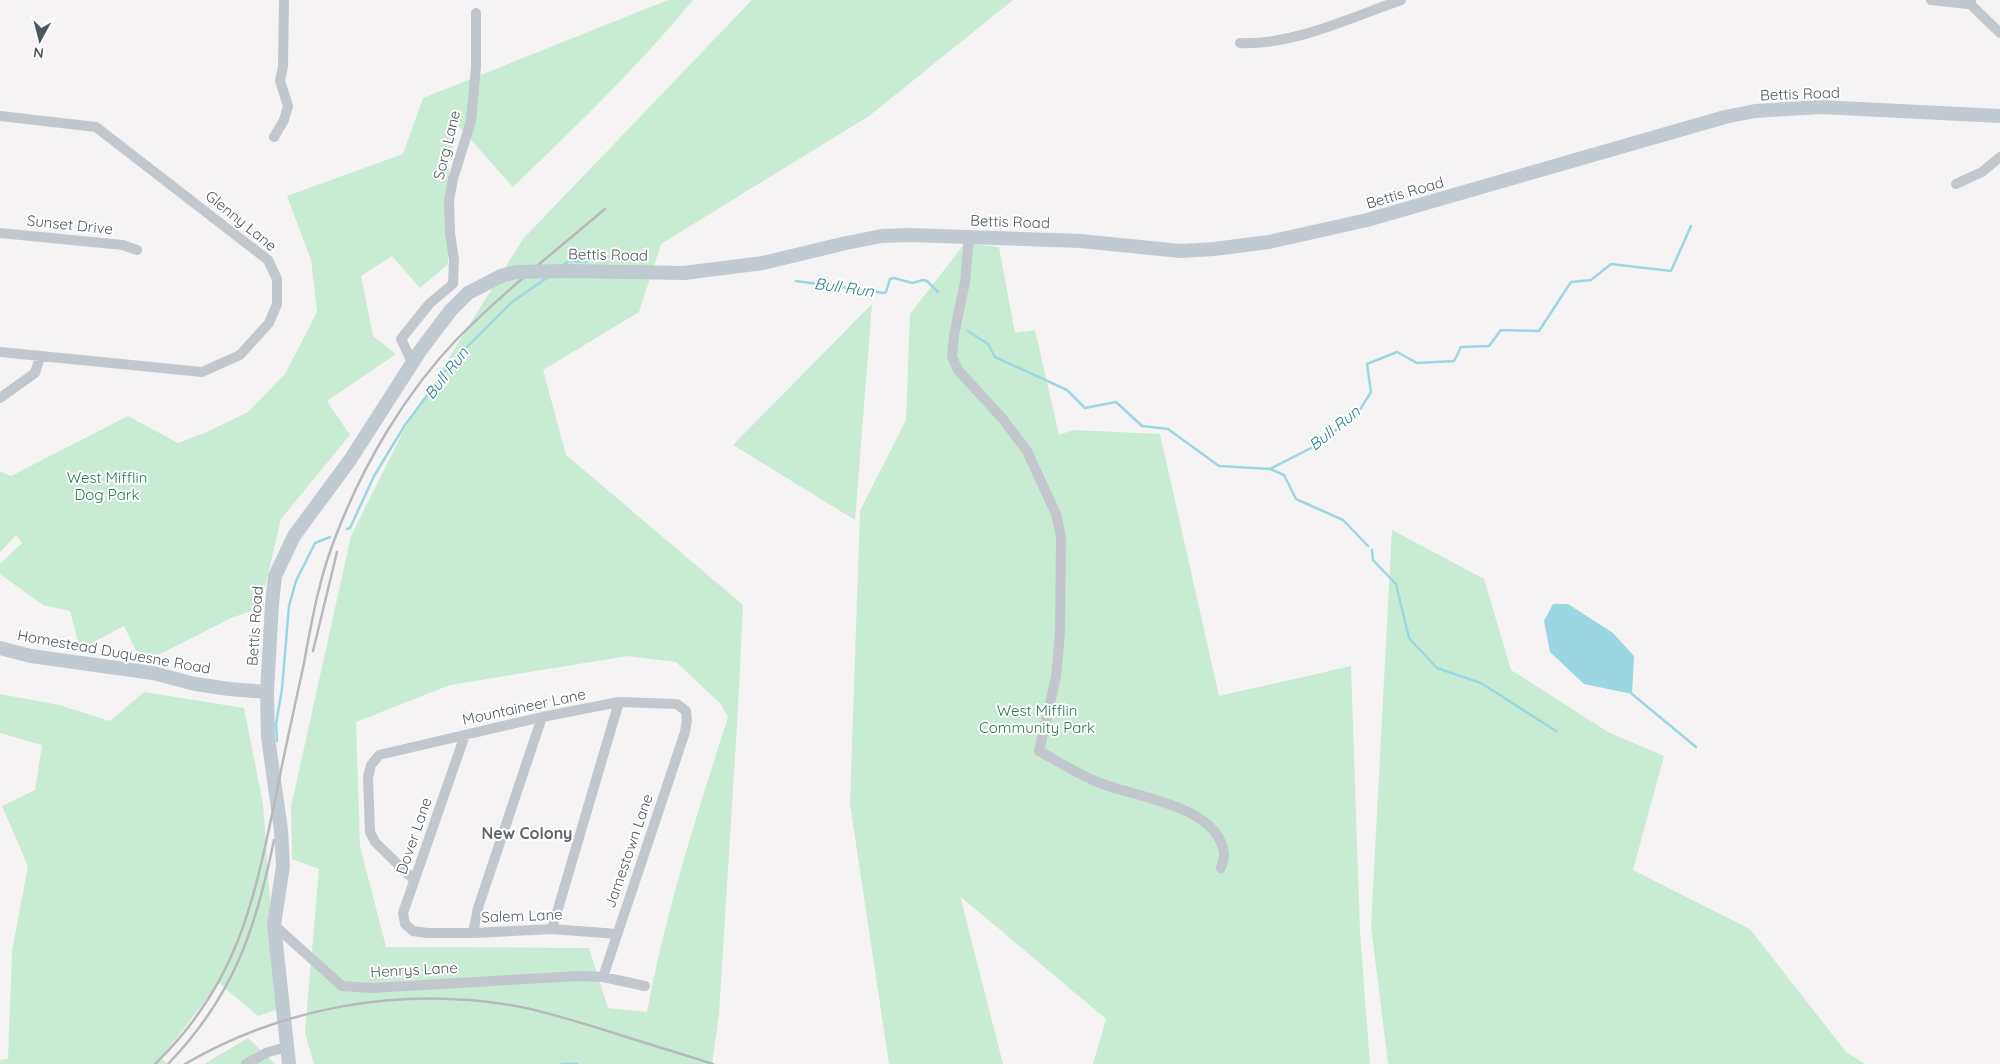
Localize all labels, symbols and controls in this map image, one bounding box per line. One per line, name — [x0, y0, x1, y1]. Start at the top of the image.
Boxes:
north arrow — [15, 15, 65, 65]
text: N — [32, 43, 45, 62]
street label: Bettis Road — [1760, 83, 1840, 104]
street label: Sorg Lane — [429, 108, 464, 181]
street label: Bettis Road — [1364, 172, 1446, 213]
street label: Glenny Lane — [202, 186, 281, 255]
street label: Sunset Drive — [26, 211, 114, 238]
street label: Bettis Road — [970, 211, 1050, 232]
street label: Bettis Road — [568, 244, 648, 265]
water label: Bull Run — [813, 273, 876, 301]
water label: Bull Run — [420, 343, 473, 403]
water label: Bull Run — [1304, 401, 1364, 455]
park label: West Mifflin Dog Park — [67, 468, 147, 504]
street label: Bettis Road — [242, 585, 267, 667]
street label: Homestead Duquesne Road — [16, 625, 212, 678]
street label: Mountaineer Lane — [460, 684, 587, 729]
park label: West Mifflin Community Park — [979, 701, 1095, 737]
street label: Jamestown Lane — [600, 791, 657, 910]
street label: Dover Lane — [391, 795, 436, 877]
district label: New Colony — [482, 823, 572, 843]
street label: Salem Lane — [481, 905, 563, 926]
street label: Henrys Lane — [370, 958, 458, 981]

